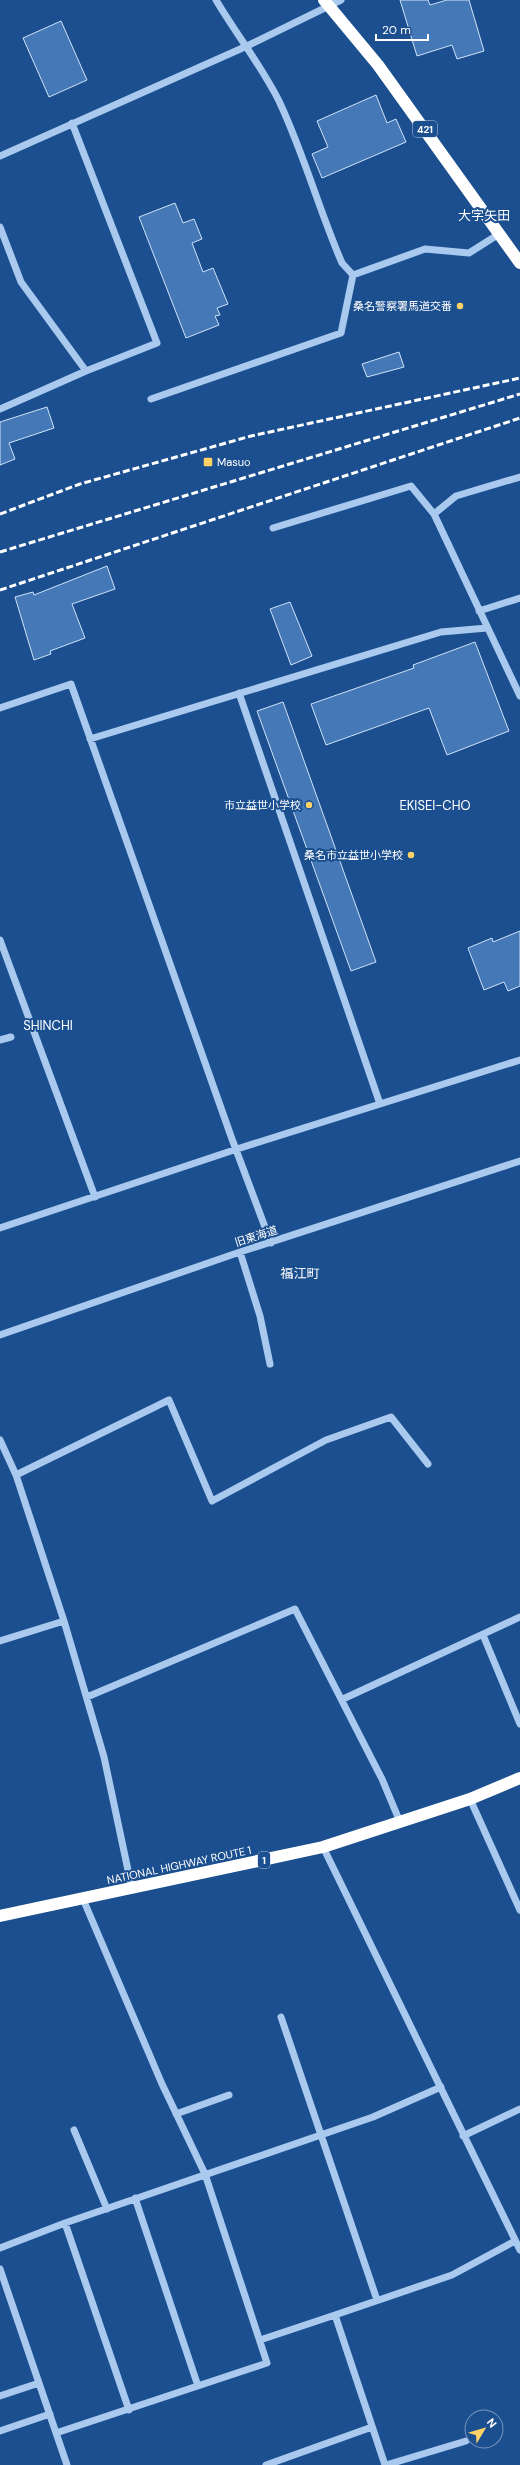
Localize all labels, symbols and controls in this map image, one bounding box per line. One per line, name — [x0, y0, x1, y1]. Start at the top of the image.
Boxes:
scale bar — [376, 16, 428, 42]
text: 20 m — [382, 22, 411, 38]
road number: 421 — [413, 121, 437, 137]
district label: 大字矢田 — [458, 207, 510, 224]
place label: 桑名警察署馬道交番 — [353, 299, 452, 313]
marker: 桑名警察署馬道交番 — [455, 301, 465, 311]
place label: Masuo — [217, 455, 251, 469]
marker: Masuo — [202, 456, 214, 468]
district label: EKISEI-CHO — [399, 797, 471, 814]
place label: 市立益世小学校 — [224, 798, 301, 812]
marker: 市立益世小学校 — [304, 800, 314, 810]
place label: 桑名市立益世小学校 — [304, 848, 403, 862]
marker: 桑名市立益世小学校 — [406, 850, 416, 860]
district label: SHINCHI — [23, 1017, 73, 1034]
street label: 旧東海道 — [233, 1223, 279, 1249]
district label: 福江町 — [280, 1265, 320, 1282]
street label: NATIONAL HIGHWAY ROUTE 1 — [105, 1843, 253, 1887]
road number: 1 — [258, 1852, 270, 1868]
north arrow — [464, 2409, 504, 2449]
text: N — [484, 2415, 500, 2430]

